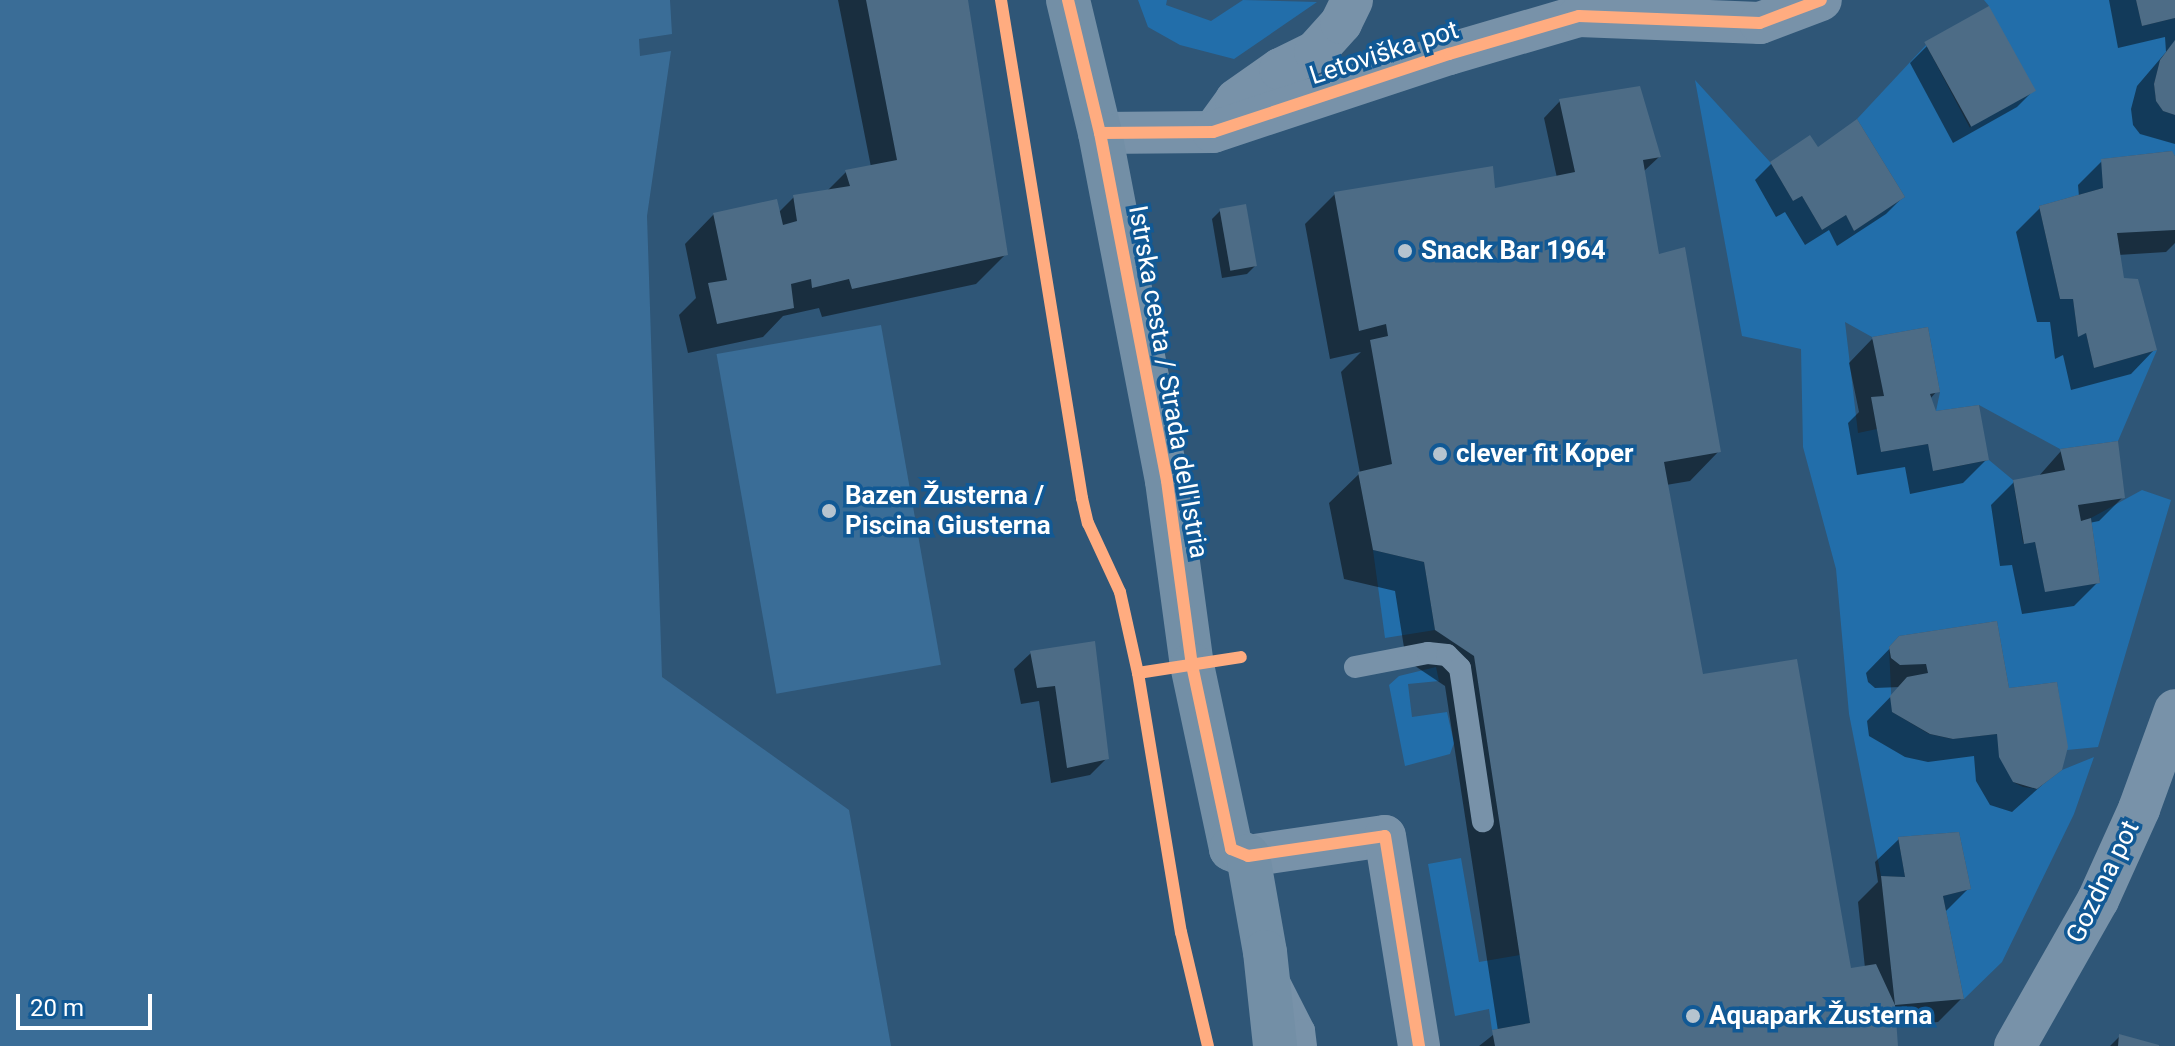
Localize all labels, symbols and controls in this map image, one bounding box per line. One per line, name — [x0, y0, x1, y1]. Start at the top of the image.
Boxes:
street label: Letoviška pot — [1306, 14, 1462, 92]
street label: Istrska cesta / Strada dell'Istria — [1122, 203, 1214, 561]
place label: Snack Bar 1964 — [1421, 235, 1606, 267]
marker: Snack Bar 1964 — [1396, 242, 1414, 260]
place label: clever fit Koper — [1456, 438, 1633, 470]
marker: clever fit Koper — [1431, 445, 1449, 463]
place label: Bazen Žusterna / Piscina Giusterna — [845, 480, 1051, 542]
marker: Bazen Žusterna / Piscina Giusterna — [820, 502, 838, 520]
street label: Gozdna pot — [2060, 816, 2146, 948]
scale bar — [20, 978, 156, 1028]
text: 20 m — [30, 994, 84, 1022]
place label: Aquapark Žusterna — [1709, 1000, 1932, 1032]
marker: Aquapark Žusterna — [1684, 1007, 1702, 1025]

